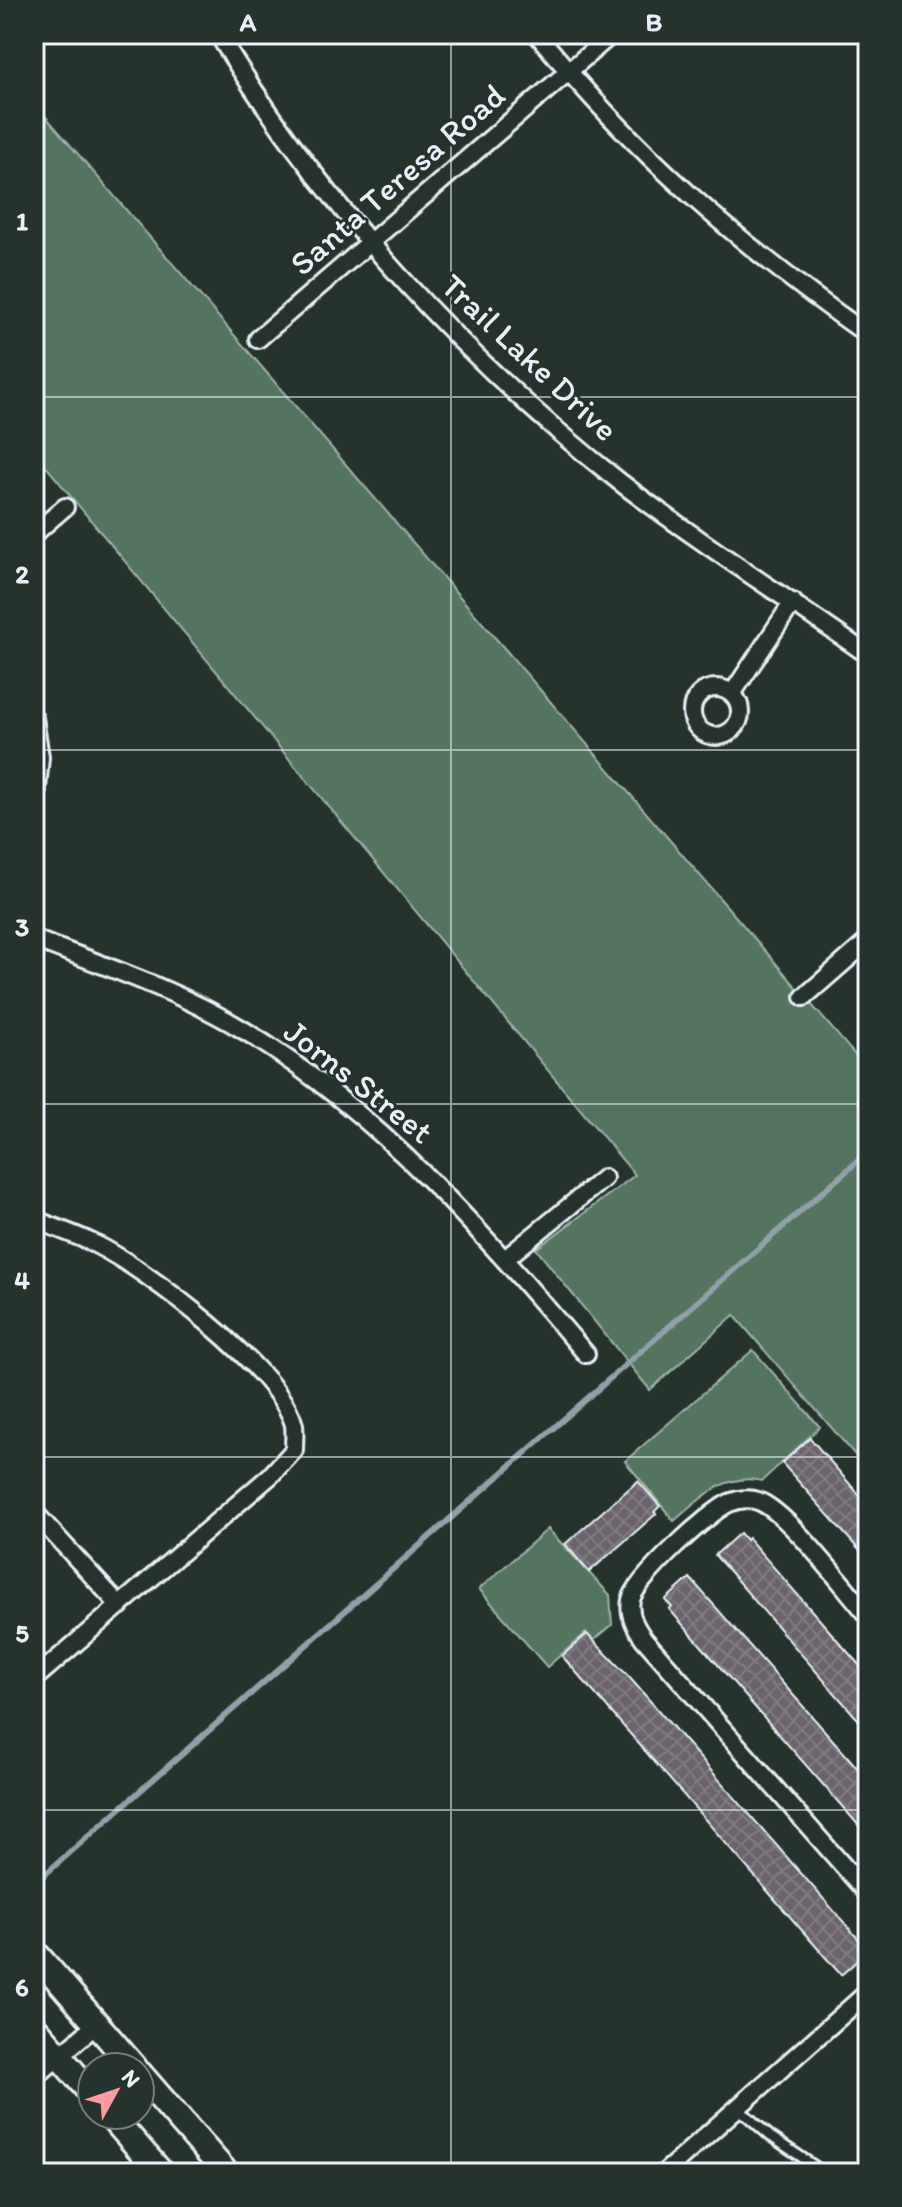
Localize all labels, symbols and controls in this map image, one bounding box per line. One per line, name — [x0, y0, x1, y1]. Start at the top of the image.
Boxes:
text: A — [239, 6, 257, 38]
text: B — [646, 6, 663, 38]
street label: Santa Teresa Road — [281, 75, 513, 284]
text: 1 — [16, 205, 28, 237]
street label: Trail Lake Drive — [433, 265, 627, 450]
text: 2 — [15, 558, 29, 590]
text: 3 — [15, 911, 29, 943]
street label: Jorns Street — [276, 1011, 441, 1152]
text: 4 — [14, 1264, 30, 1296]
text: 5 — [15, 1617, 29, 1649]
text: 6 — [15, 1971, 29, 2003]
north arrow — [76, 2051, 156, 2131]
text: N — [116, 2064, 146, 2093]

